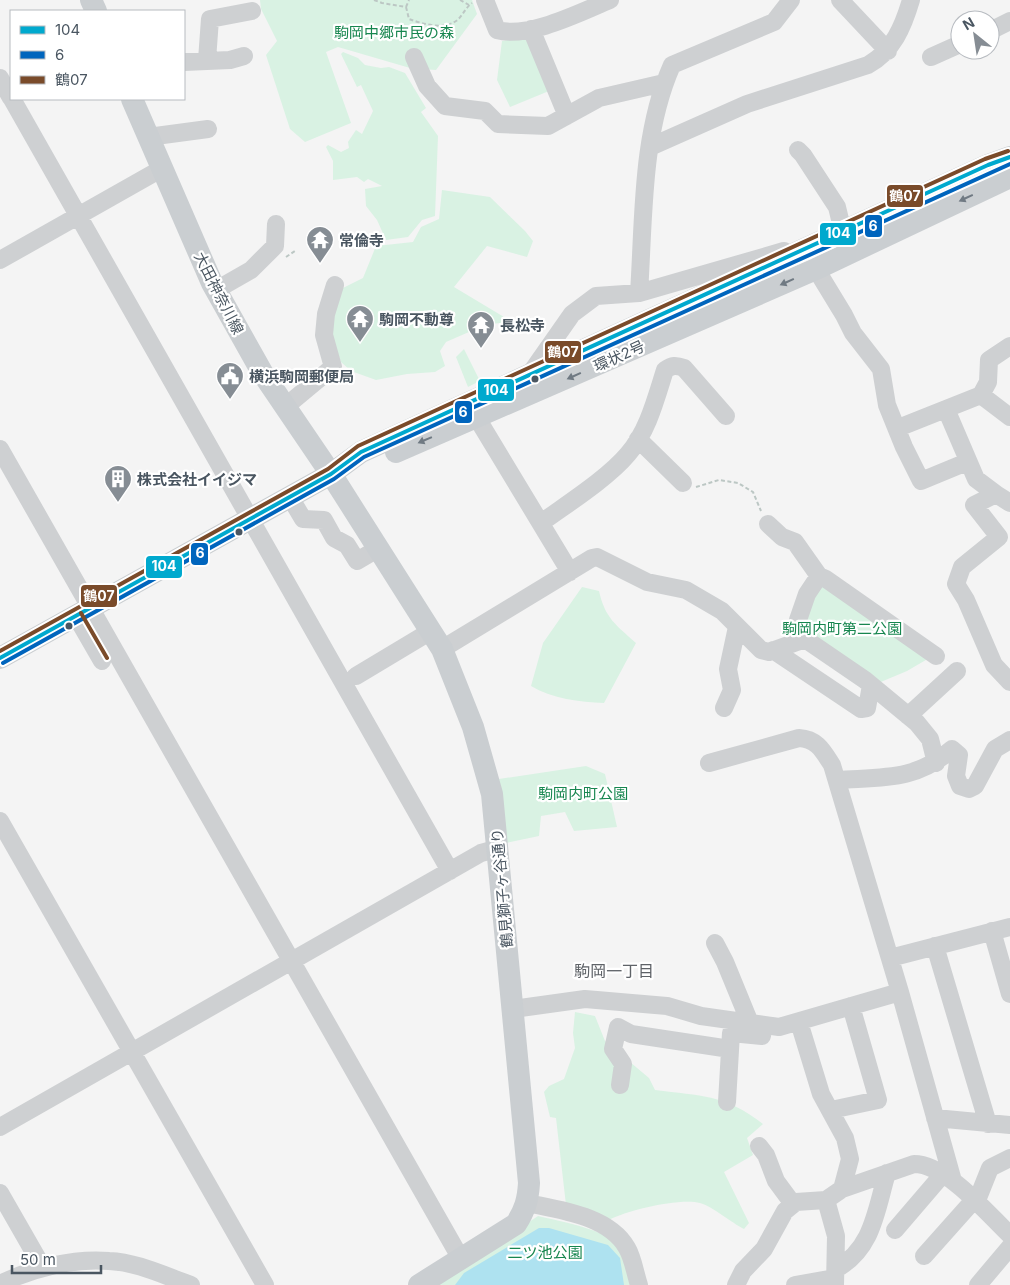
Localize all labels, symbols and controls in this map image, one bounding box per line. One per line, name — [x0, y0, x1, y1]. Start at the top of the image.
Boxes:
legend — [10, 10, 185, 100]
north arrow — [950, 10, 1000, 60]
text: N — [959, 13, 977, 33]
text: 104 — [55, 20, 80, 39]
park label: 駒岡中郷市民の森 — [334, 23, 454, 42]
text: 6 — [55, 45, 64, 64]
text: 鶴07 — [55, 70, 88, 89]
line badge: 鶴07 — [886, 184, 924, 208]
text: 鶴07 — [889, 187, 921, 204]
one-way arrow — [959, 195, 973, 203]
line badge: 6 — [864, 214, 883, 238]
text: 6 — [868, 217, 878, 234]
line badge: 104 — [819, 222, 857, 246]
text: 104 — [826, 224, 850, 241]
temple icon: 常倫寺 — [305, 225, 335, 264]
place label: 常倫寺 — [339, 231, 384, 250]
street label: 大田神奈川線 — [190, 249, 248, 337]
one-way arrow — [780, 278, 794, 286]
temple icon: 駒岡不動尊 — [345, 304, 375, 343]
place label: 駒岡不動尊 — [379, 310, 454, 329]
temple icon: 長松寺 — [466, 310, 496, 349]
place label: 長松寺 — [500, 316, 545, 335]
street label: 環状2号 — [590, 336, 648, 376]
line badge: 鶴07 — [544, 340, 582, 364]
text: 鶴07 — [547, 343, 579, 360]
public building icon: 横浜駒岡郵便局 — [215, 361, 245, 400]
place label: 横浜駒岡郵便局 — [249, 367, 354, 386]
one-way arrow — [567, 372, 581, 380]
unlabelled marker — [530, 374, 540, 384]
line badge: 104 — [477, 378, 515, 402]
text: 104 — [484, 381, 508, 398]
line badge: 6 — [454, 400, 473, 424]
text: 6 — [458, 403, 468, 420]
one-way arrow — [418, 436, 432, 444]
building icon: 株式会社イイジマ — [103, 464, 133, 503]
place label: 株式会社イイジマ — [137, 470, 257, 489]
unlabelled marker — [234, 527, 244, 537]
line badge: 6 — [190, 542, 209, 566]
text: 6 — [195, 544, 205, 561]
line badge: 104 — [145, 555, 183, 579]
text: 104 — [152, 557, 176, 574]
line badge: 鶴07 — [80, 584, 118, 608]
text: 鶴07 — [83, 587, 115, 604]
park label: 駒岡内町第二公園 — [782, 619, 902, 638]
unlabelled marker — [64, 621, 74, 631]
park label: 駒岡内町公園 — [538, 784, 628, 803]
street label: 鶴見獅子ヶ谷通り — [487, 827, 517, 949]
district label: 駒岡一丁目 — [574, 961, 654, 981]
scale bar — [12, 1242, 101, 1274]
park label: 二ツ池公園 — [507, 1243, 583, 1262]
text: 50 m — [20, 1250, 56, 1269]

